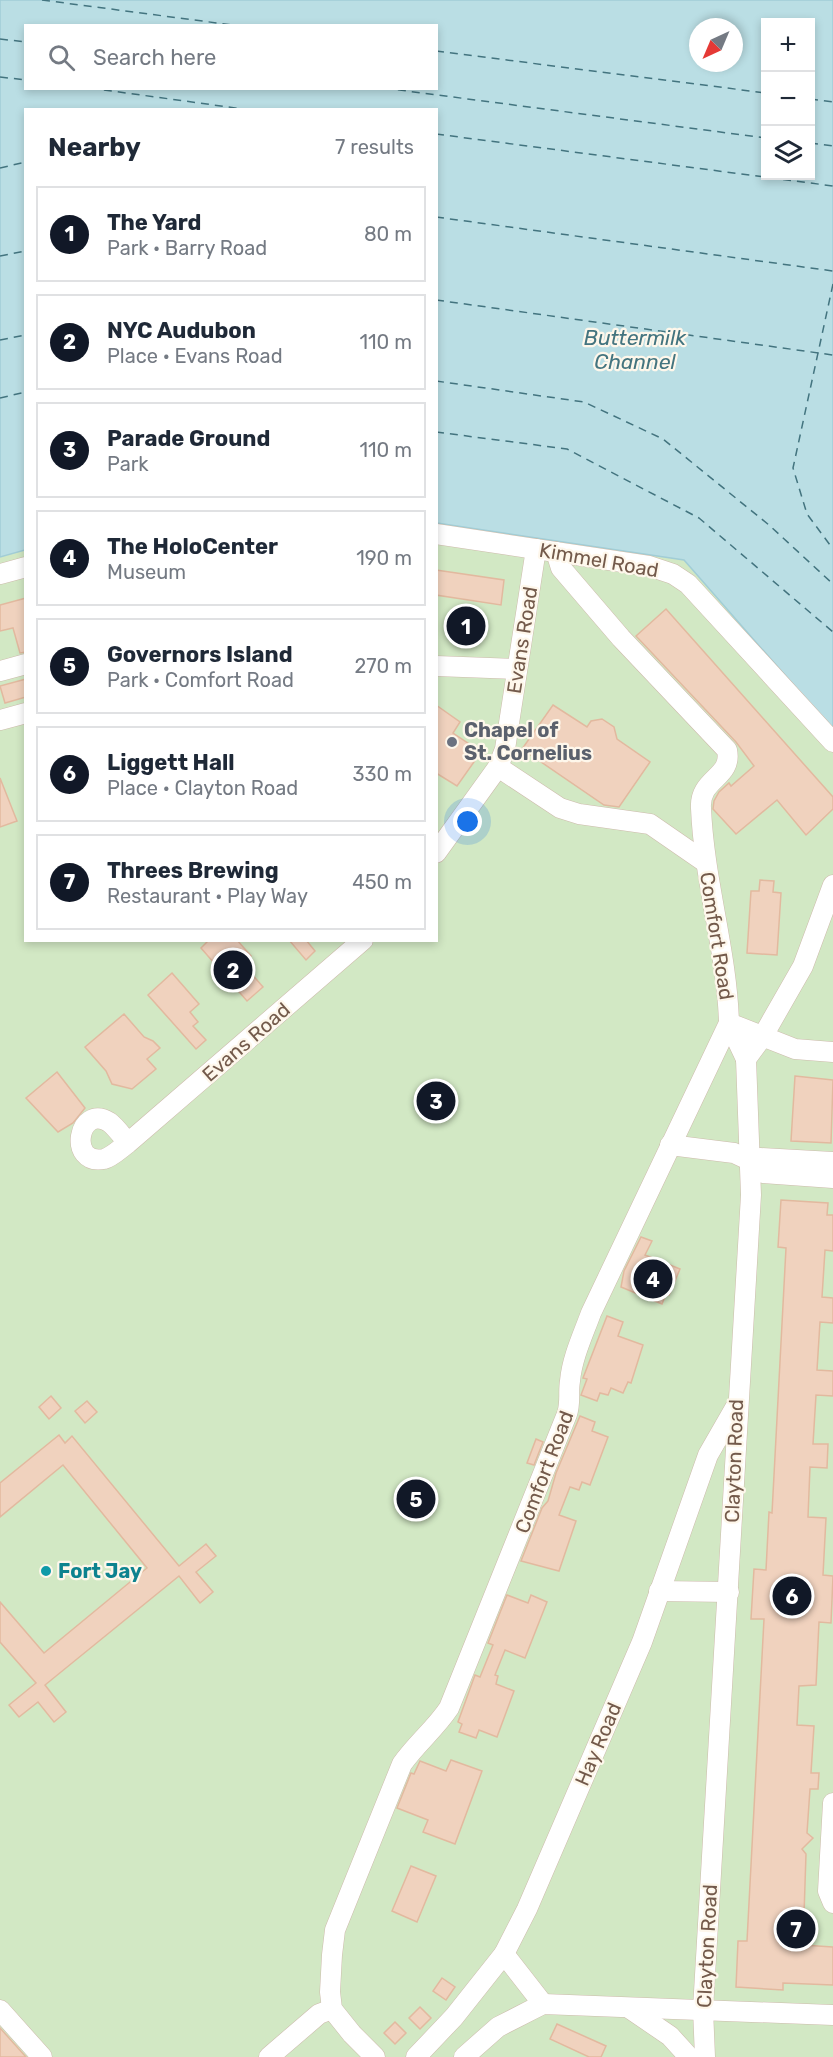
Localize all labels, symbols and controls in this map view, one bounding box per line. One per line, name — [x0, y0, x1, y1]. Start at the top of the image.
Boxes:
north arrow — [689, 18, 743, 72]
map controls — [761, 18, 815, 180]
button: + — [761, 18, 815, 72]
search box — [24, 24, 438, 90]
icon: search — [45, 41, 78, 74]
text: Search here — [93, 44, 216, 71]
button: − — [761, 72, 815, 126]
button: layers — [761, 126, 815, 180]
text: Nearby — [48, 132, 141, 163]
text: 7 results — [335, 135, 414, 159]
text: The Yard — [107, 209, 202, 236]
text: 1 — [65, 222, 74, 246]
text: 80 m — [364, 222, 412, 246]
text: Park · Barry Road — [107, 236, 267, 260]
text: NYC Audubon — [107, 317, 256, 344]
water label: Buttermilk Channel — [584, 325, 687, 374]
text: 2 — [63, 330, 76, 354]
text: 110 m — [360, 330, 412, 354]
text: Place · Evans Road — [107, 344, 283, 368]
text: Parade Ground — [107, 425, 270, 452]
text: 3 — [63, 438, 76, 462]
text: 110 m — [360, 438, 412, 462]
text: Park — [107, 452, 149, 476]
text: The HoloCenter — [107, 533, 278, 560]
street label: Kimmel Road — [537, 538, 661, 582]
text: 4 — [63, 546, 76, 570]
text: 190 m — [356, 546, 412, 570]
text: Museum — [107, 560, 186, 584]
street label: Evans Road — [502, 585, 542, 695]
pin: 1 — [446, 604, 486, 648]
text: Governors Island — [107, 641, 293, 668]
text: 5 — [63, 654, 76, 678]
text: 270 m — [355, 654, 412, 678]
text: Park · Comfort Road — [107, 668, 294, 692]
place label: Chapel of St. Cornelius — [464, 718, 592, 765]
marker: Chapel of St. Cornelius — [445, 735, 459, 749]
text: Liggett Hall — [107, 749, 235, 776]
text: 6 — [63, 762, 76, 786]
text: 330 m — [353, 762, 412, 786]
text: Place · Clayton Road — [107, 776, 298, 800]
your location — [453, 807, 482, 836]
text: Threes Brewing — [107, 857, 279, 884]
text: 7 — [64, 870, 75, 894]
text: 450 m — [352, 870, 412, 894]
street label: Comfort Road — [695, 870, 739, 1002]
text: Restaurant · Play Way — [107, 884, 308, 908]
pin: 2 — [214, 948, 252, 992]
street label: Evans Road — [197, 997, 295, 1087]
pin: 3 — [416, 1078, 456, 1124]
pin: 4 — [634, 1256, 672, 1302]
street label: Clayton Road — [720, 1399, 748, 1523]
street label: Comfort Road — [510, 1407, 578, 1537]
pin: 5 — [396, 1476, 436, 1522]
place label: Fort Jay — [58, 1559, 142, 1583]
marker: Fort Jay — [39, 1564, 53, 1578]
pin: 6 — [772, 1574, 812, 1618]
street label: Hay Road — [570, 1699, 626, 1789]
street label: Clayton Road — [692, 1884, 722, 2008]
pin: 7 — [776, 1906, 816, 1952]

